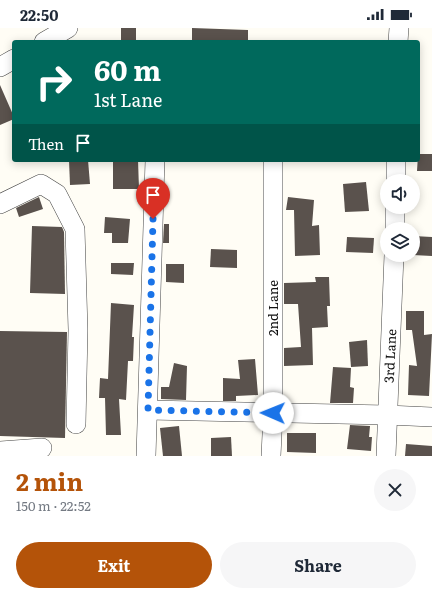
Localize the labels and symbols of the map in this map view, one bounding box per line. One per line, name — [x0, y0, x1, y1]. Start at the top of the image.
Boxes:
pin — [136, 178, 170, 219]
street label: 2nd Lane — [263, 280, 282, 336]
street label: 3rd Lane — [379, 328, 400, 383]
position arrow — [252, 392, 294, 434]

